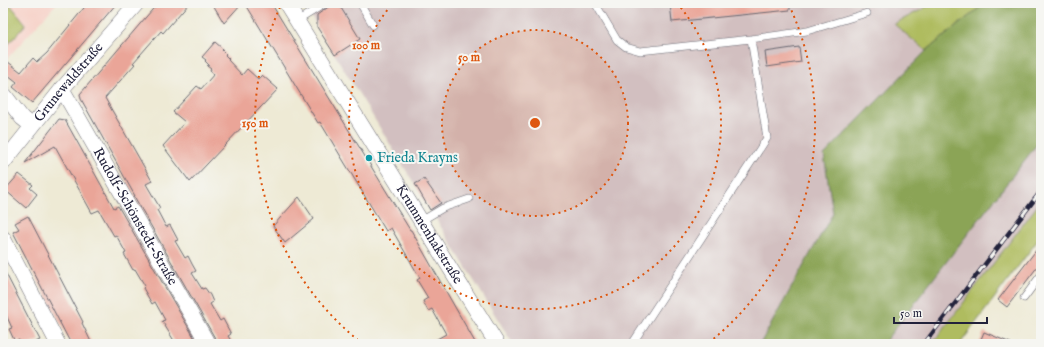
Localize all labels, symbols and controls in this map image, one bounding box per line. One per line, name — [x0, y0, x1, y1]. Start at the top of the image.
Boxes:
street label: Grunewaldstraße — [30, 38, 108, 126]
text: 100 m — [352, 38, 381, 53]
text: 50 m — [458, 50, 481, 65]
text: 150 m — [242, 116, 269, 131]
centre of rings — [528, 116, 542, 130]
street label: Rudolf-Schönstedt-Straße — [89, 145, 182, 289]
place label: Frieda Krayns — [377, 149, 458, 167]
marker: Frieda Krayns — [364, 153, 374, 163]
street label: Krummenhakstraße — [392, 181, 467, 288]
scale bar — [894, 299, 987, 325]
text: 50 m — [900, 306, 922, 321]

